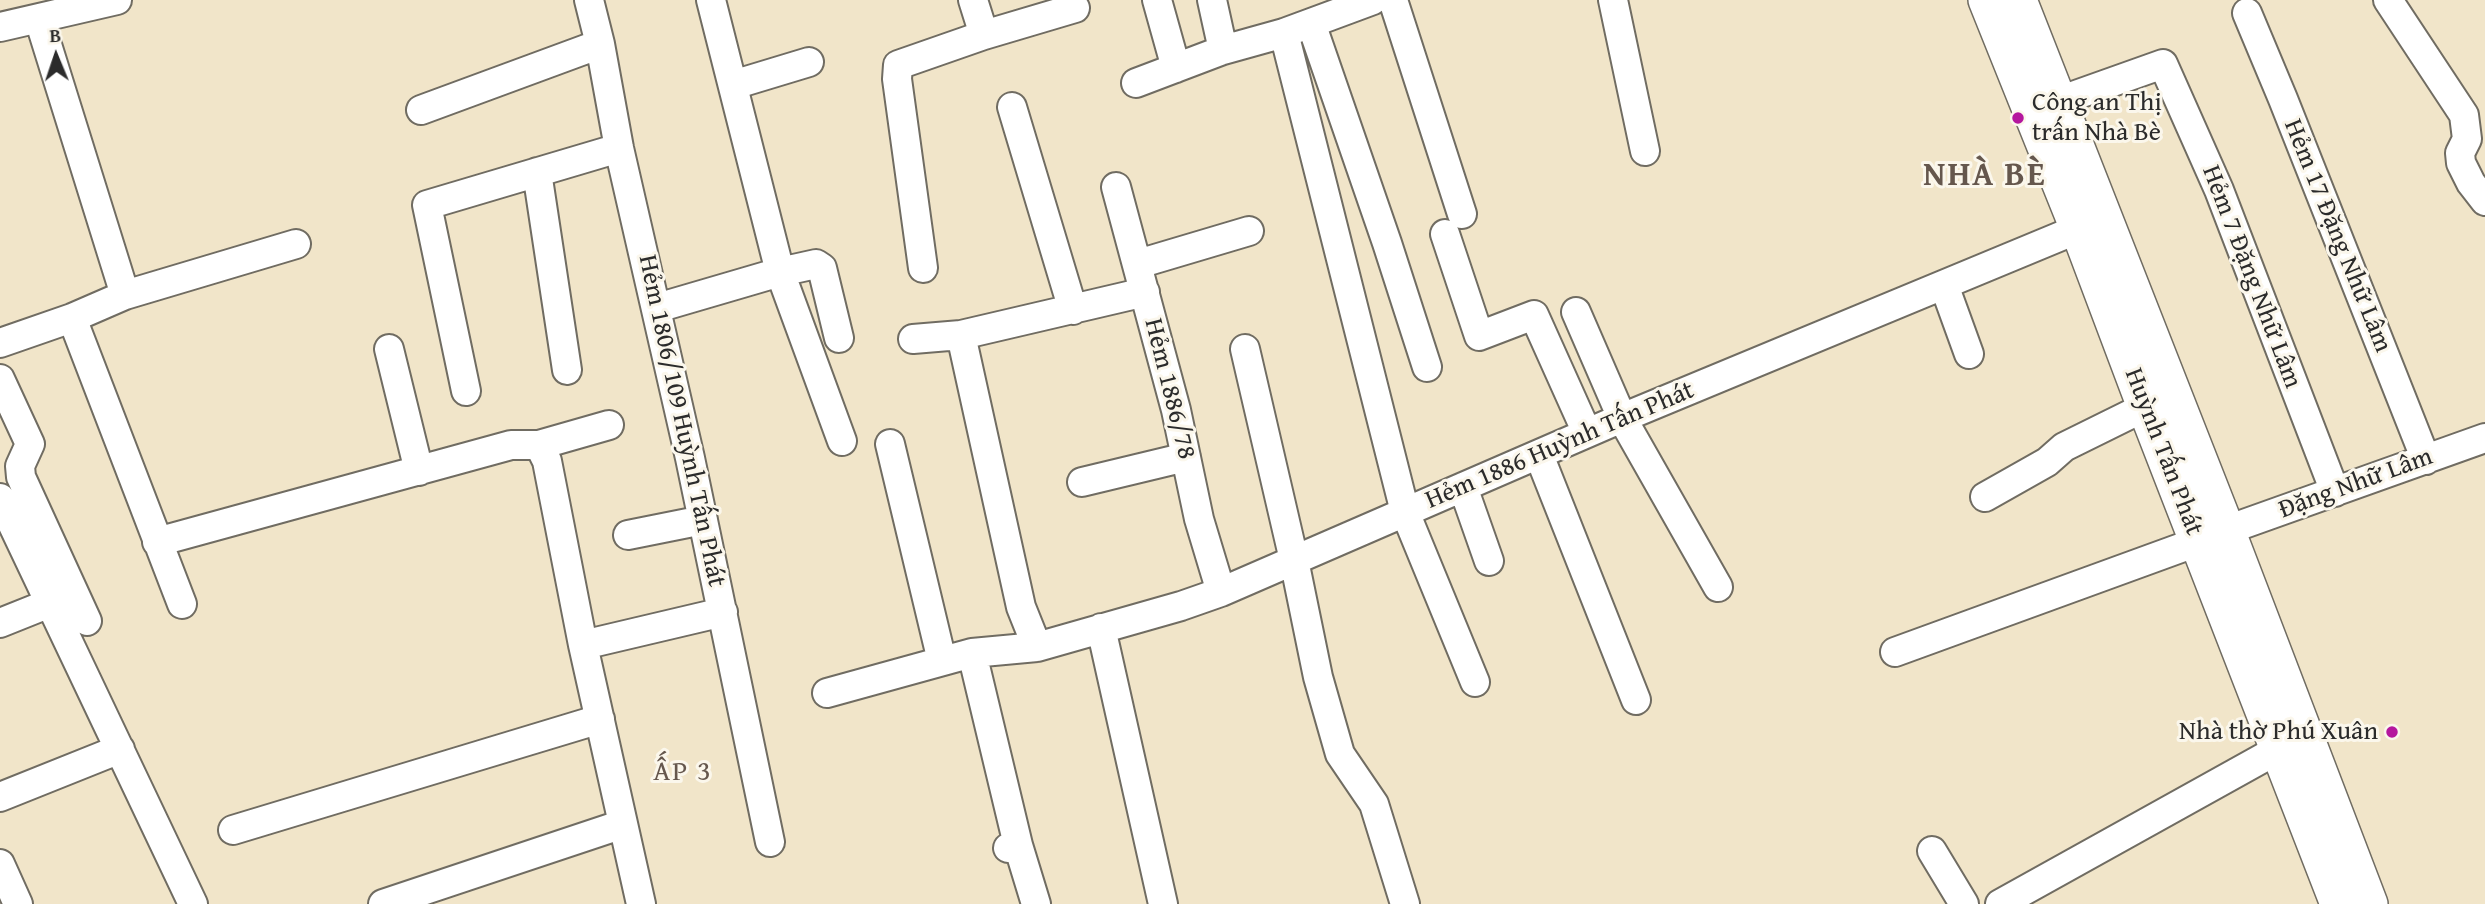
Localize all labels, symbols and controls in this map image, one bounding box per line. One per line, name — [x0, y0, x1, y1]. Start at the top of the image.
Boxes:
north arrow — [21, 21, 91, 91]
text: B — [49, 21, 62, 49]
place label: Công an Thị trấn Nhà Bè — [2032, 87, 2162, 148]
marker: Công an Thị trấn Nhà Bè — [2010, 110, 2026, 126]
street label: Hẻm 17 Đặng Nhữ Lâm — [2276, 115, 2398, 357]
district label: NHÀ BÈ — [1924, 157, 2046, 197]
street label: Hẻm 7 Đặng Nhữ Lâm — [2194, 161, 2308, 393]
street label: Hẻm 1806/109 Huỳnh Tấn Phát — [631, 252, 731, 590]
street label: Hẻm 1886/78 — [1136, 315, 1202, 463]
street label: Huỳnh Tấn Phát — [2117, 364, 2209, 540]
street label: Hẻm 1886 Huỳnh Tấn Phát — [1421, 375, 1699, 517]
street label: Đặng Nhữ Lâm — [2275, 442, 2437, 526]
place label: Nhà thờ Phú Xuân — [2179, 716, 2378, 748]
marker: Nhà thờ Phú Xuân — [2384, 724, 2400, 740]
district label: ẤP 3 — [654, 756, 712, 790]

